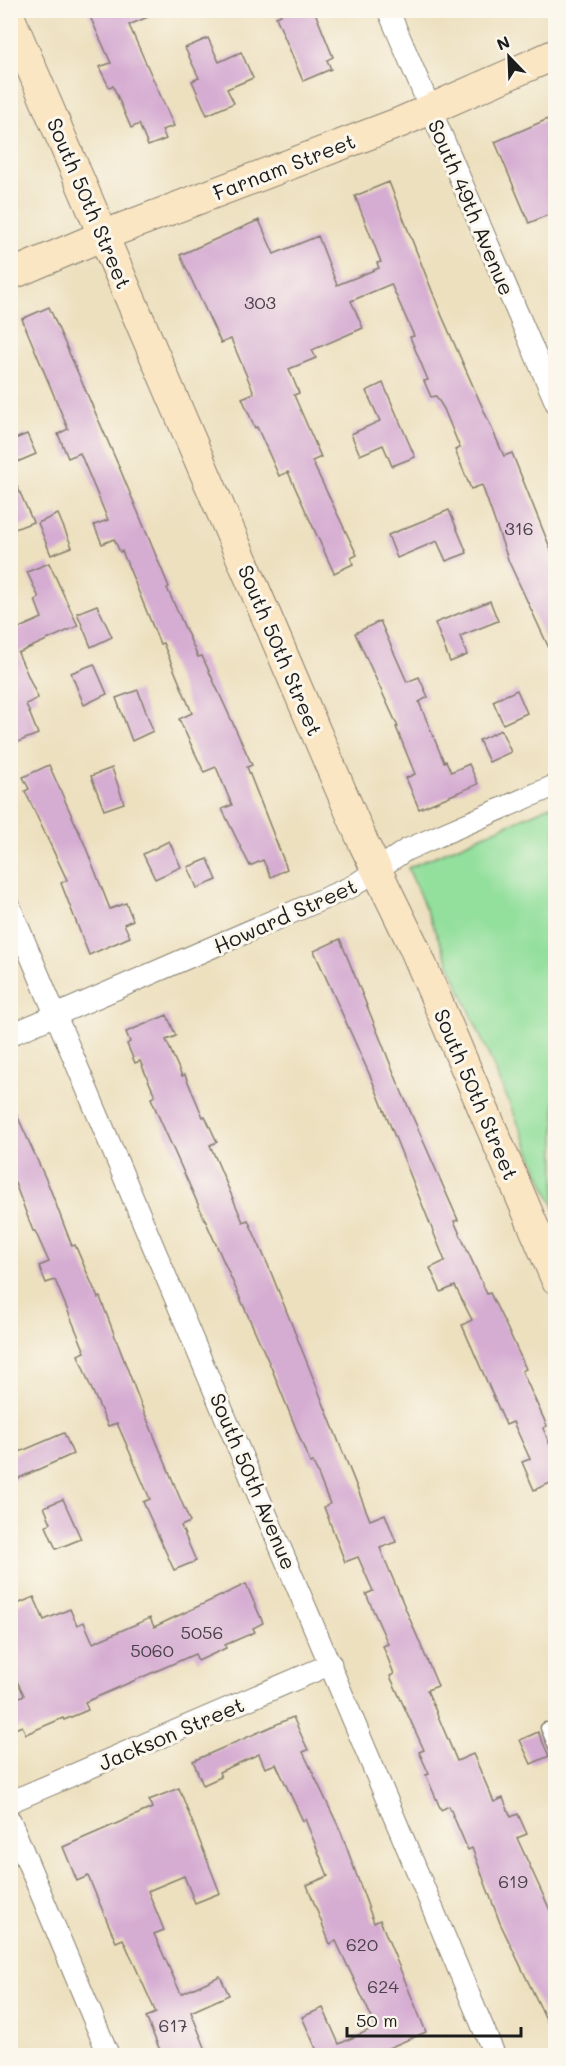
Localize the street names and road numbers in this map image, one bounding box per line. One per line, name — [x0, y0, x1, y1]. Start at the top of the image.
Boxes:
street label: South 50th Street — [42, 113, 138, 293]
street label: South 49th Avenue — [423, 115, 521, 299]
street label: Farnam Street — [209, 126, 359, 206]
street label: South 50th Street — [233, 560, 329, 740]
street label: Howard Street — [209, 871, 361, 959]
street label: South 50th Street — [429, 1004, 525, 1184]
street label: South 50th Avenue — [205, 1389, 303, 1573]
street label: Jackson Street — [94, 1690, 248, 1776]

